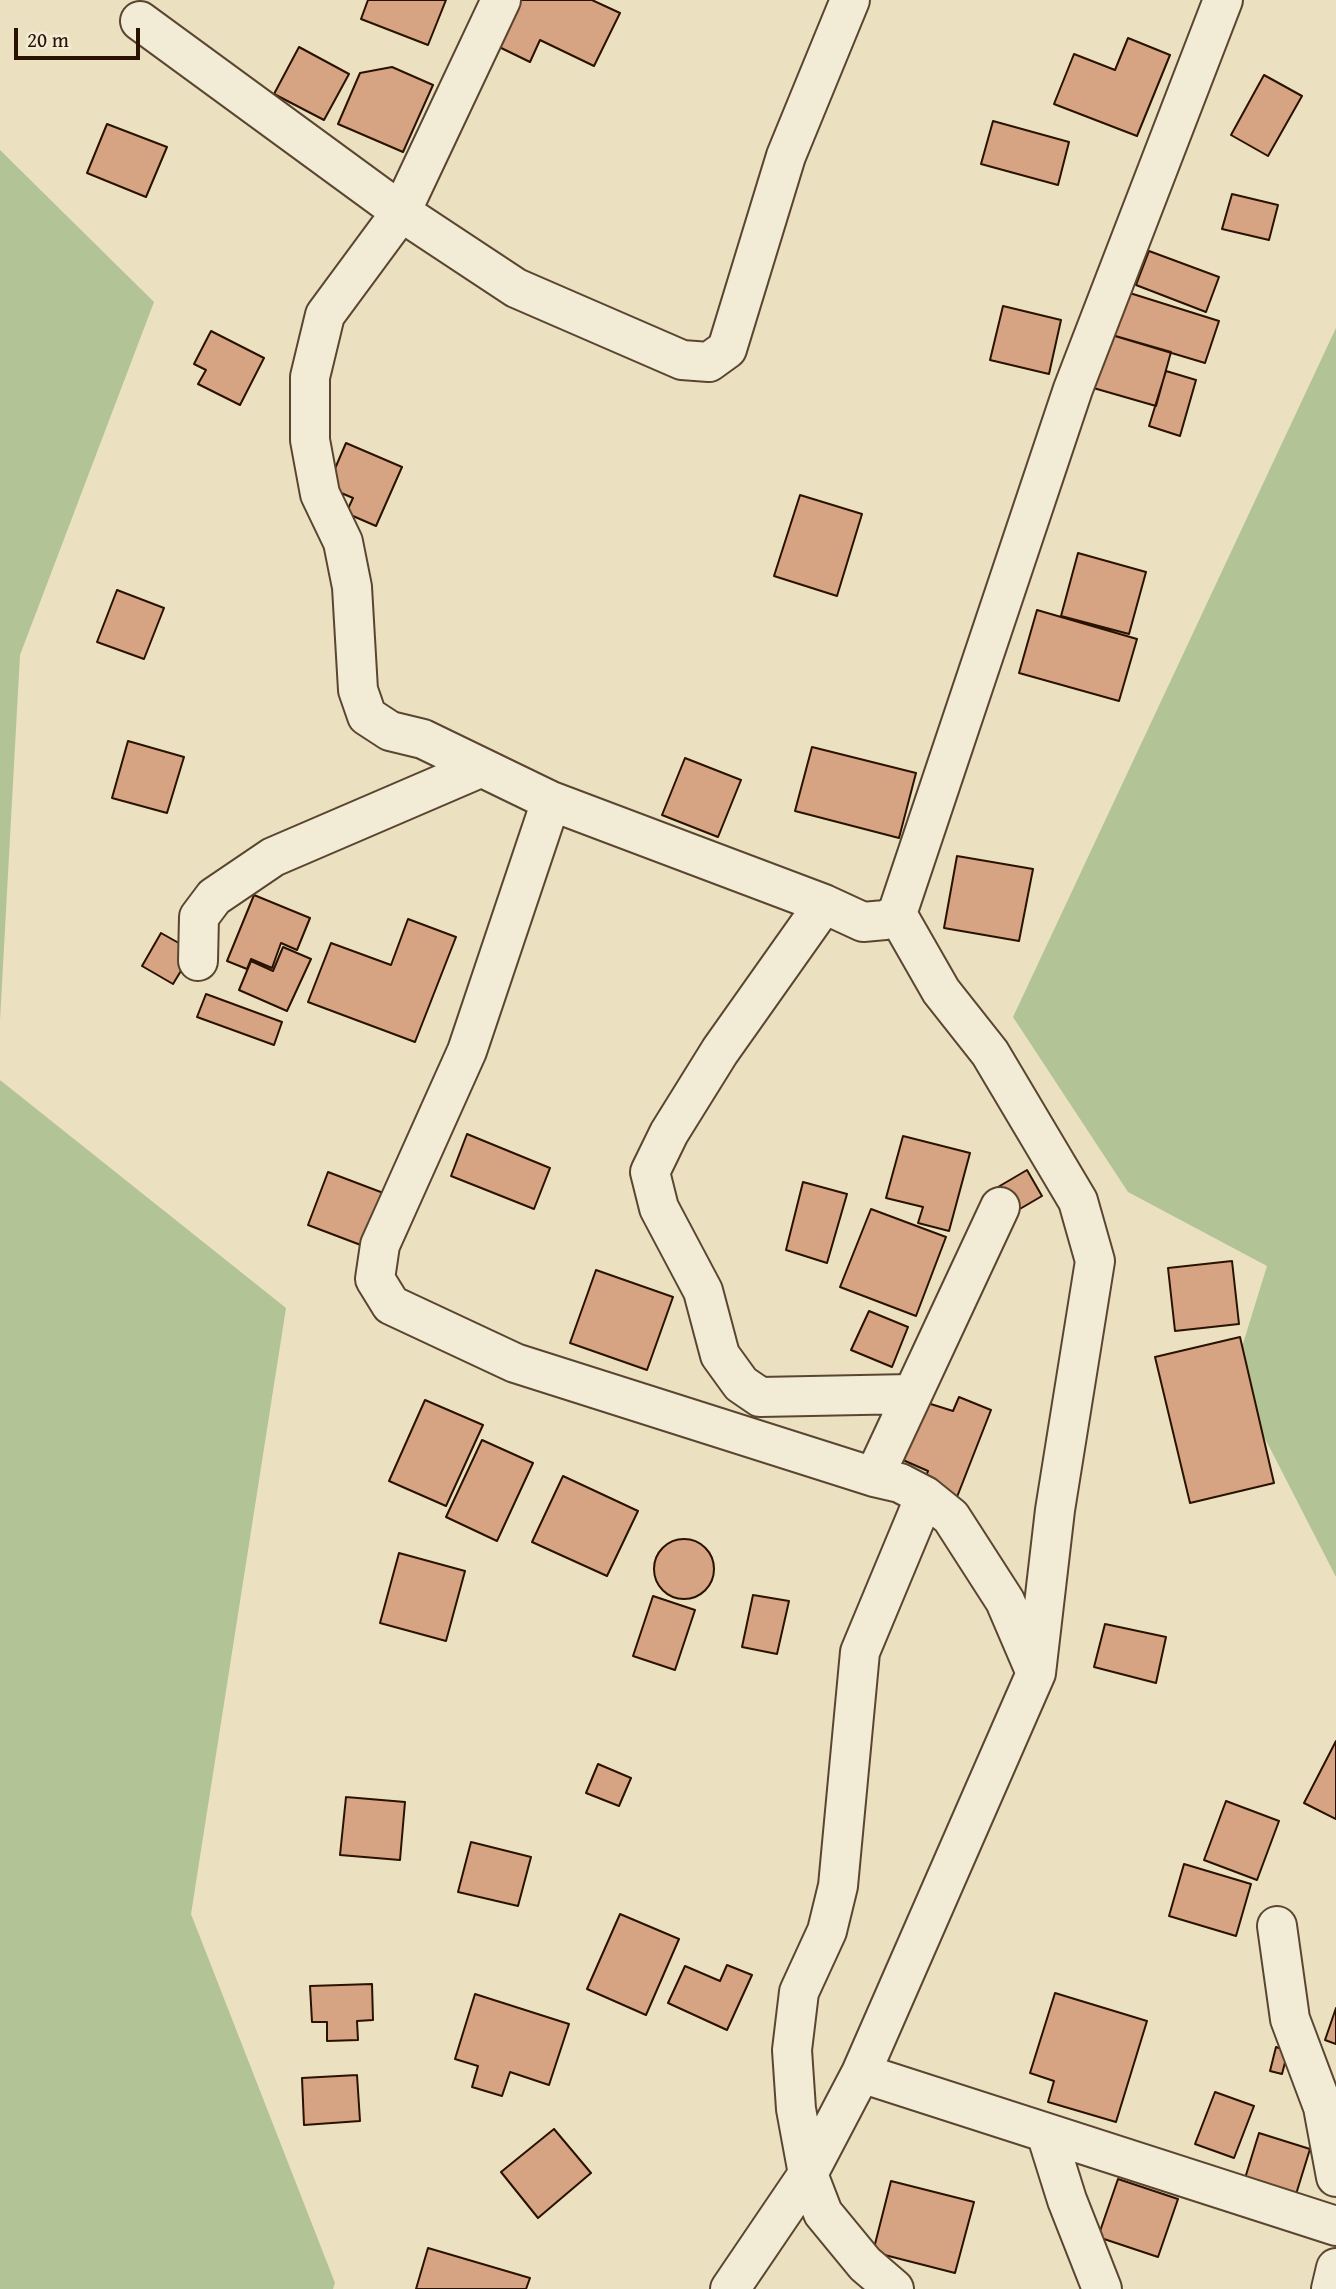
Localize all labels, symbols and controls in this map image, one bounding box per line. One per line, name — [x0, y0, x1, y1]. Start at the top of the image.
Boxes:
scale bar — [18, 14, 144, 58]
text: 20 m — [27, 24, 69, 55]

